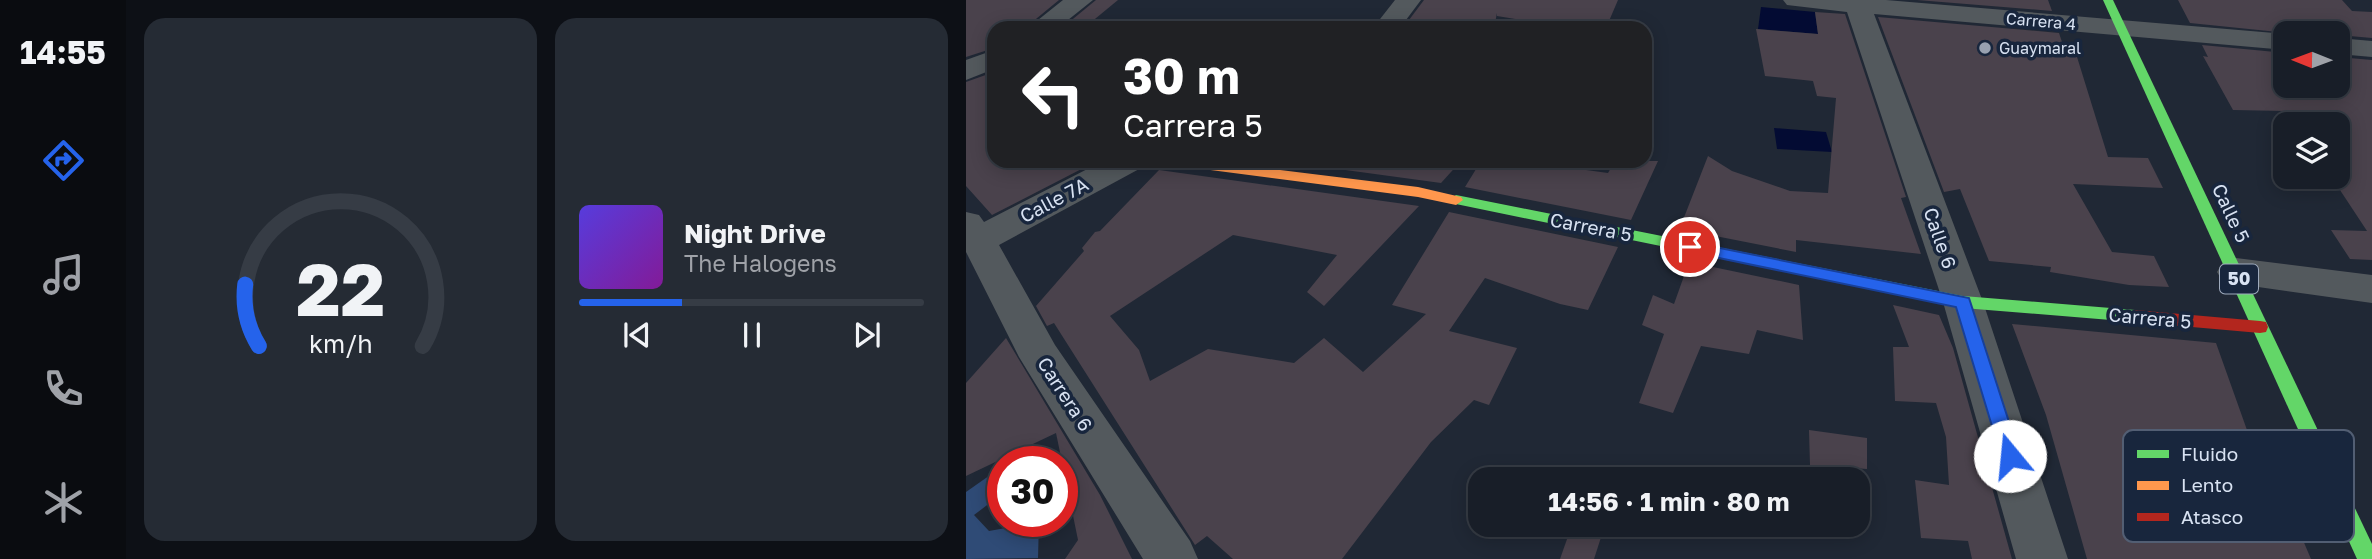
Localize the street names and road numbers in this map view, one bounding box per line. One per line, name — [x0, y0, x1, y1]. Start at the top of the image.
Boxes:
street label: Carrera 4 — [2005, 8, 2077, 34]
street label: Calle 7A — [1016, 172, 1092, 227]
street label: Calle 5 — [2208, 180, 2255, 246]
street label: Calle 6 — [1919, 204, 1962, 271]
street label: Carrera 5 — [1548, 207, 1634, 246]
road number: 50 — [2220, 264, 2258, 293]
street label: Carrera 5 — [2108, 302, 2192, 333]
street label: Carrera 6 — [1033, 352, 1098, 435]

